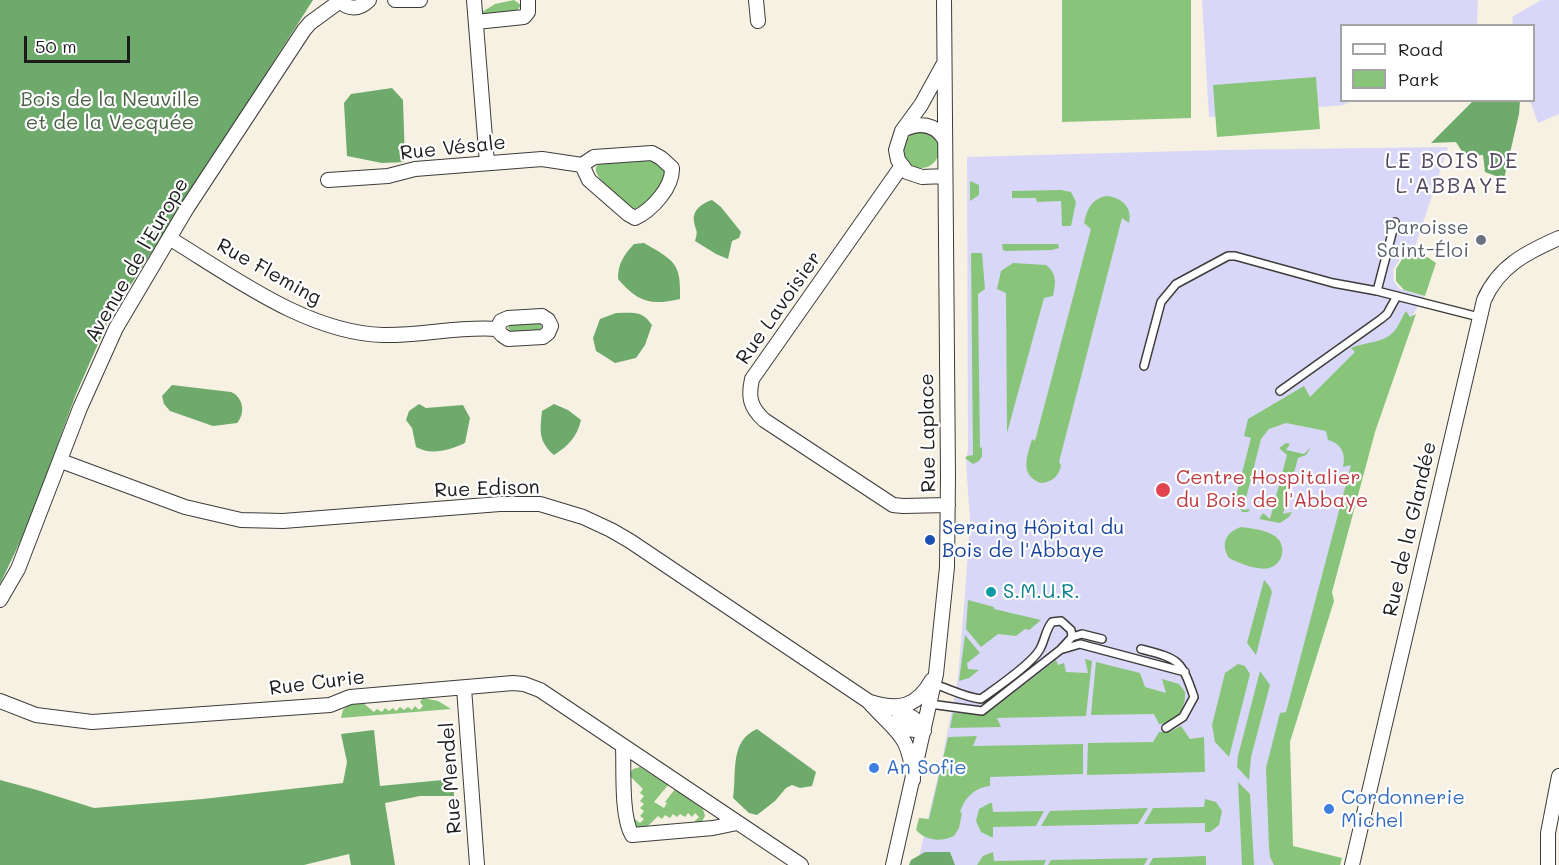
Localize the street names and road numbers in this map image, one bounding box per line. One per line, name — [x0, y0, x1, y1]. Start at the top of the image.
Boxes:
street label: Rue Vésale — [399, 131, 507, 165]
street label: Avenue de l'Europe — [80, 174, 194, 346]
street label: Rue Fleming — [213, 233, 325, 311]
street label: Rue Lavoisier — [731, 247, 827, 369]
street label: Rue Laplace — [915, 373, 941, 493]
street label: Rue de la Glandée — [1378, 439, 1442, 619]
street label: Rue Edison — [434, 475, 540, 503]
street label: Rue Curie — [268, 665, 366, 701]
street label: Rue Mendel — [435, 721, 467, 835]

